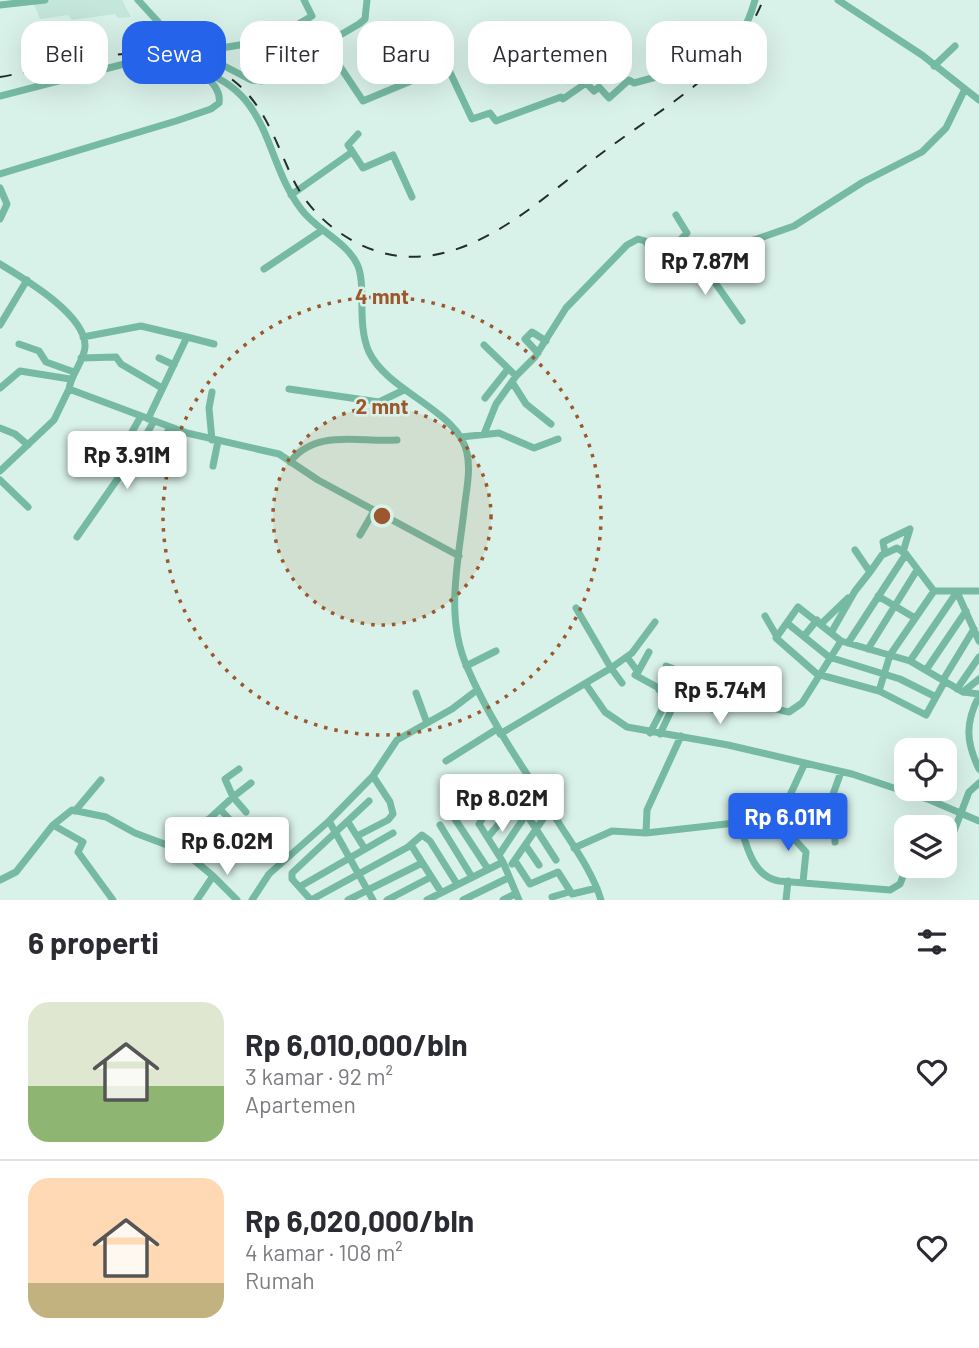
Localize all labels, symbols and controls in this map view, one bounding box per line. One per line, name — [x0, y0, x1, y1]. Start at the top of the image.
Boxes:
chip: Beli — [21, 21, 108, 84]
chip: Sewa — [122, 21, 226, 84]
chip: Filter — [240, 21, 343, 84]
chip: Baru — [357, 21, 454, 84]
chip: Apartemen — [468, 21, 632, 84]
chip: Rumah — [646, 21, 767, 84]
pin: Rp 7.87M — [633, 238, 777, 297]
text: Rp 7.87M — [661, 246, 749, 274]
text: 4 mnt — [355, 283, 409, 308]
text: 2 mnt — [356, 393, 408, 418]
pin: Rp 3.91M — [55, 432, 199, 491]
text: Rp 3.91M — [84, 440, 170, 468]
centre of rings — [370, 504, 394, 528]
pin: Rp 5.74M — [648, 666, 792, 726]
text: Rp 5.74M — [674, 675, 766, 703]
map controls — [894, 738, 957, 878]
button: locate — [894, 738, 957, 801]
pin: Rp 8.02M — [430, 774, 574, 834]
text: Rp 8.02M — [456, 783, 548, 811]
pin: Rp 6.01M — [716, 794, 860, 853]
text: Rp 6.01M — [744, 802, 832, 830]
button: layers — [894, 815, 957, 878]
pin: Rp 6.02M — [155, 818, 299, 877]
text: Rp 6.02M — [181, 826, 273, 854]
icon: filters — [913, 923, 951, 961]
text: 6 properti — [28, 924, 159, 960]
text: Rp 6,010,000/bln — [245, 1026, 468, 1062]
icon: home — [84, 1030, 168, 1114]
icon: heart — [913, 1053, 951, 1091]
text: 3 kamar · 92 m² — [245, 1062, 393, 1090]
text: Apartemen — [245, 1090, 356, 1118]
text: Rp 6,020,000/bln — [245, 1202, 474, 1238]
icon: home — [84, 1206, 168, 1290]
icon: heart — [913, 1229, 951, 1267]
text: 4 kamar · 108 m² — [245, 1238, 403, 1266]
text: Rumah — [245, 1266, 315, 1294]

